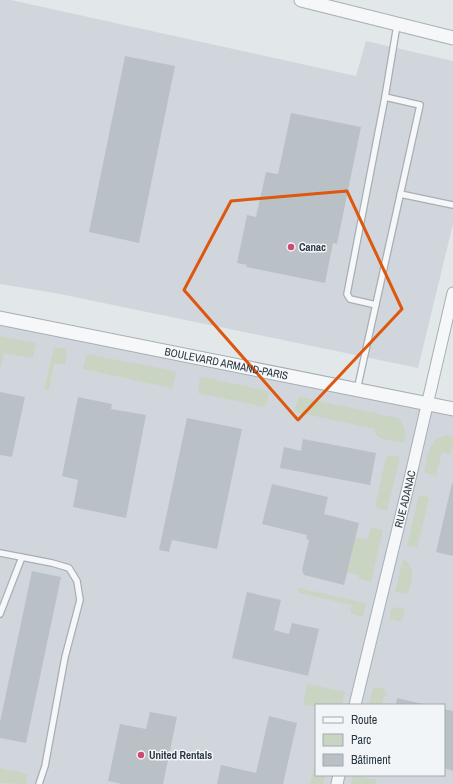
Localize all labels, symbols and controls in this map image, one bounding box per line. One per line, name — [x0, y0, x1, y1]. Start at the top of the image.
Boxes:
place label: Canac — [299, 240, 326, 254]
marker: Canac — [286, 242, 296, 252]
street label: BOULEVARD ARMAND-PARIS — [163, 344, 289, 383]
street label: RUE ADANAC — [391, 468, 419, 529]
legend — [315, 704, 445, 776]
text: Route — [351, 712, 377, 728]
text: Parc — [351, 732, 371, 748]
place label: United Rentals — [149, 748, 212, 762]
marker: United Rentals — [136, 750, 146, 760]
text: Bâtiment — [351, 752, 391, 768]

